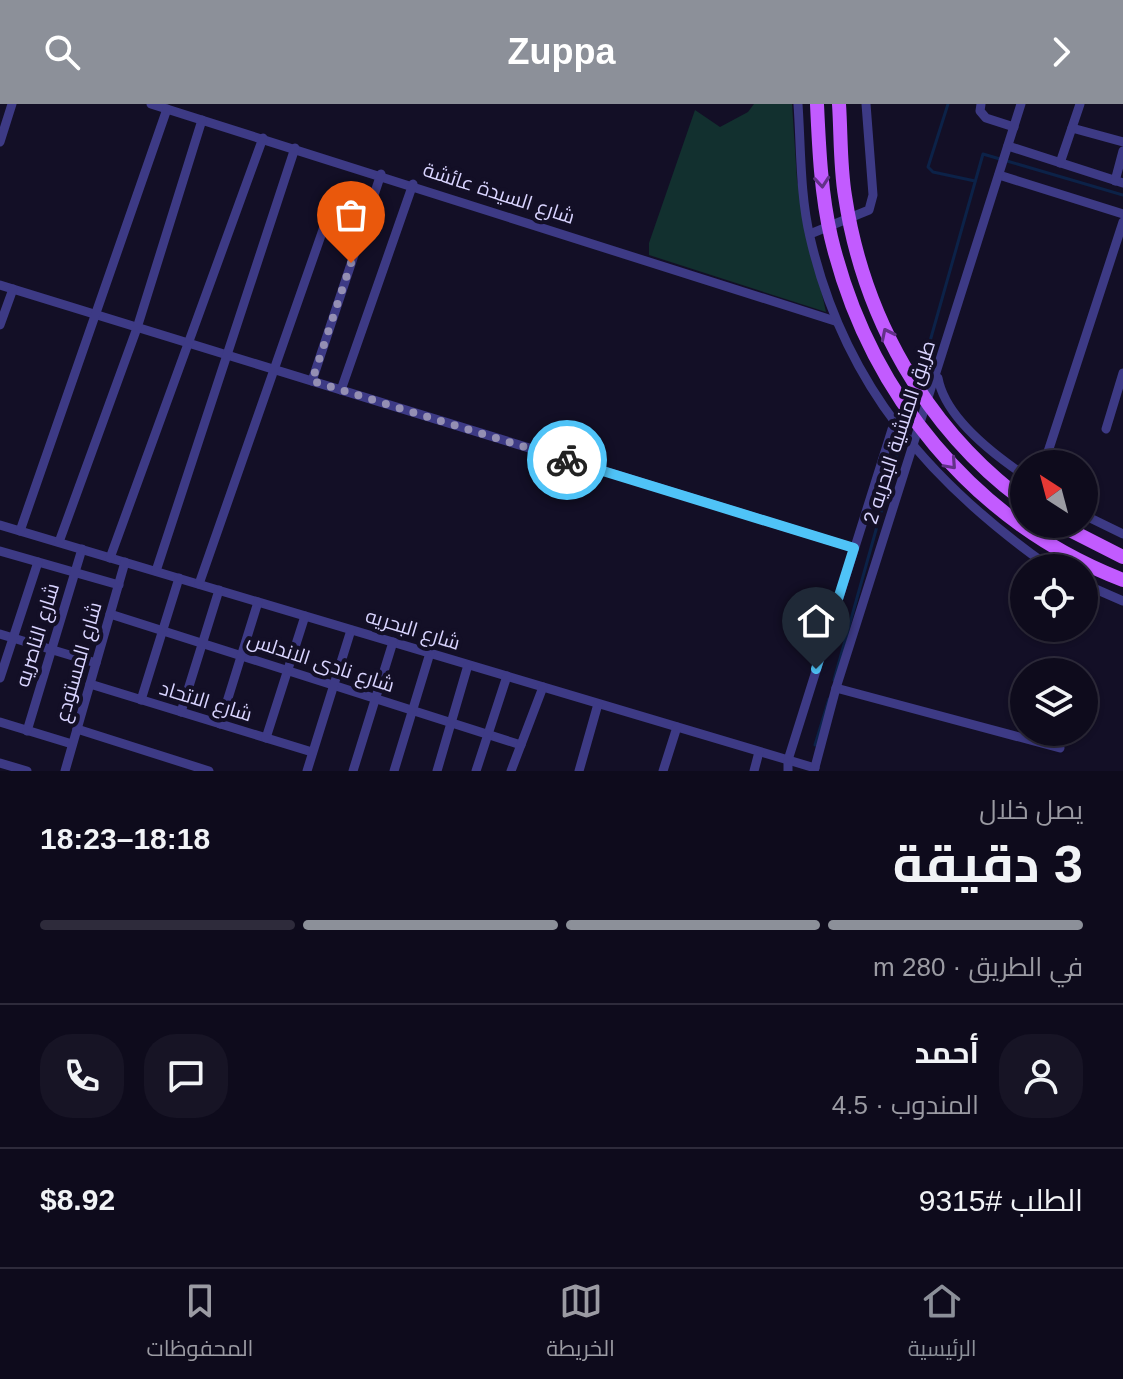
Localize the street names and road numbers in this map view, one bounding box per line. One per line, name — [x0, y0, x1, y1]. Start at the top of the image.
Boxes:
street label: شارع السيدة عائشة — [420, 158, 578, 231]
street label: طريق المنشية البحريه 2 — [859, 337, 941, 527]
street label: شارع الناصريه — [11, 581, 66, 690]
street label: شارع المستودع — [50, 599, 109, 725]
street label: شارع البحريه — [362, 604, 463, 657]
street label: شارع نادى الاندلس — [244, 628, 397, 699]
street label: شارع الاتحاد — [156, 677, 255, 728]

